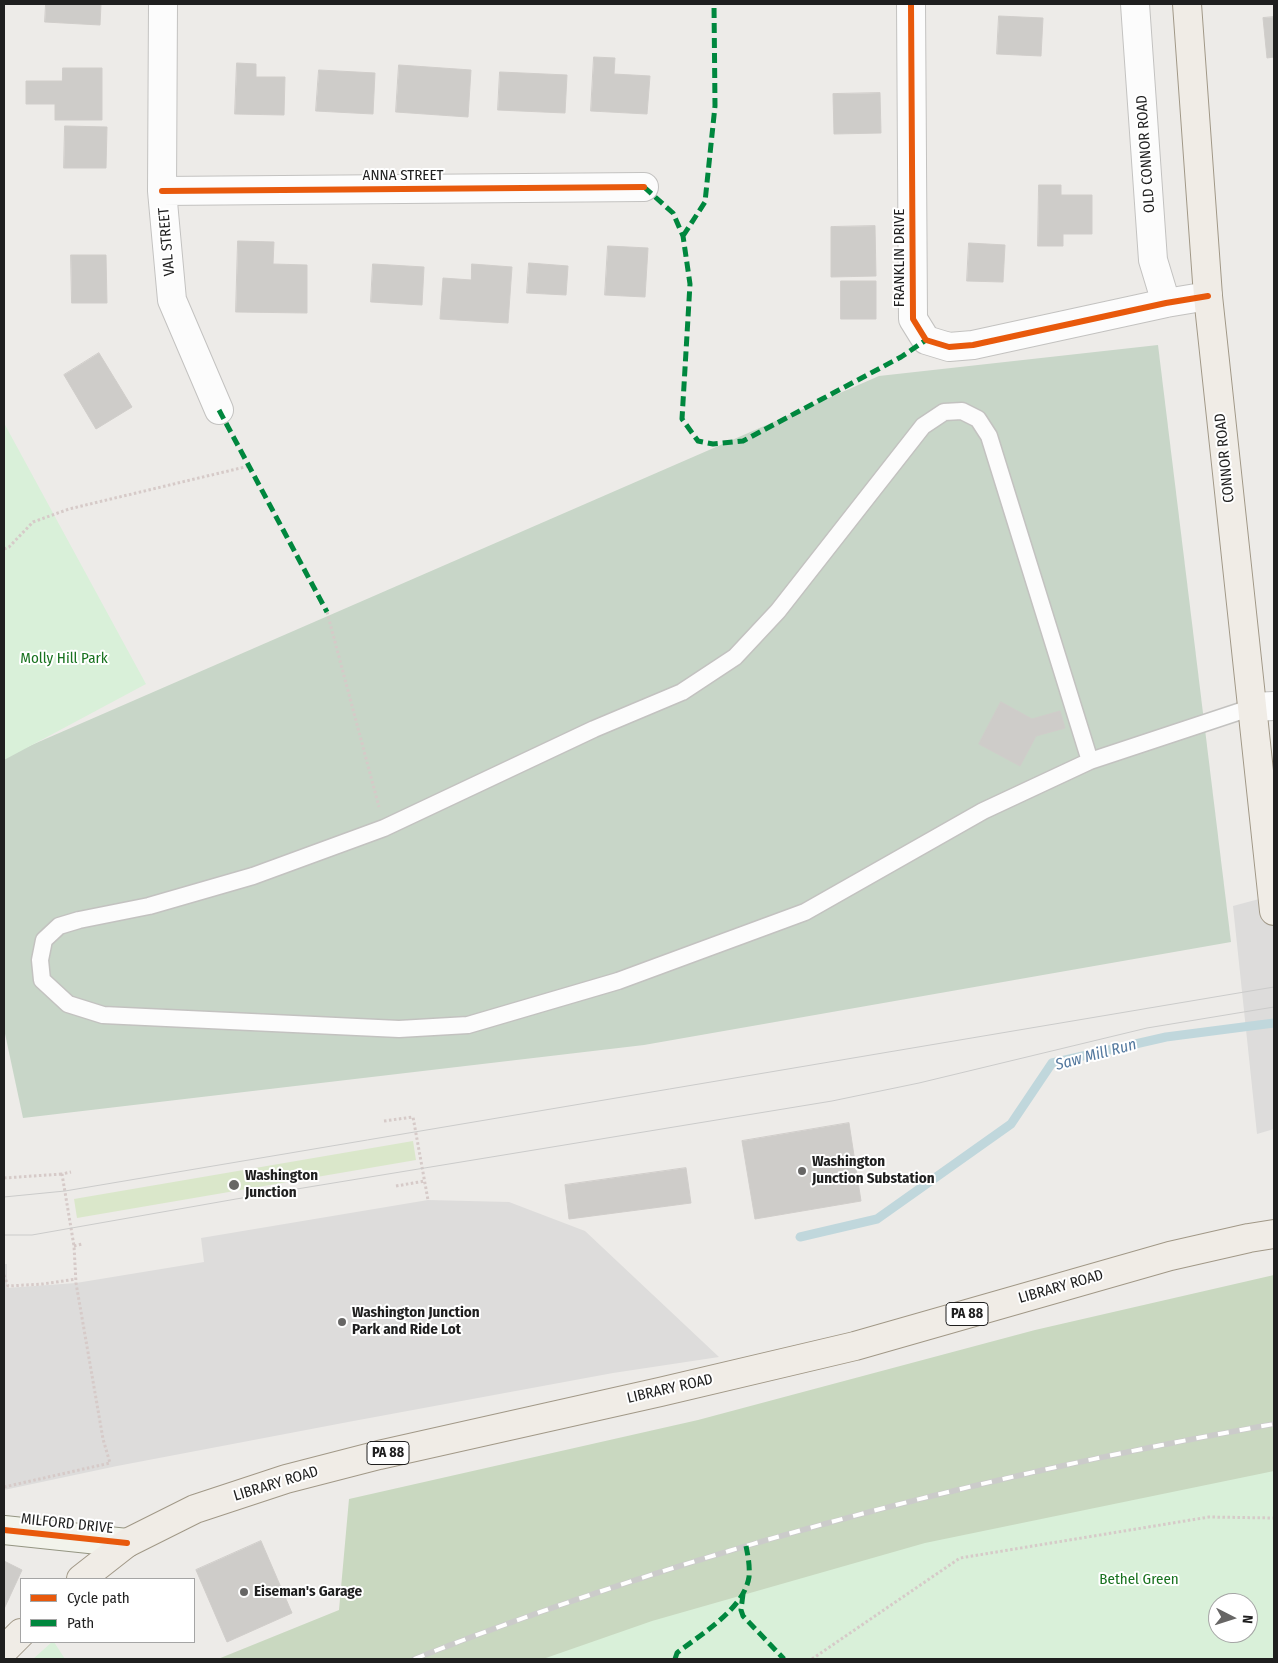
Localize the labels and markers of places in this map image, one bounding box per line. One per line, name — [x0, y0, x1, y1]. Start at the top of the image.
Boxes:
place label: Washington Junction Substation — [812, 1153, 935, 1188]
marker: Washington Junction Substation — [796, 1165, 808, 1177]
place label: Washington Junction — [245, 1167, 318, 1202]
marker: Washington Junction — [227, 1178, 241, 1192]
place label: Washington Junction Park and Ride Lot — [352, 1304, 480, 1339]
marker: Washington Junction Park and Ride Lot — [336, 1316, 348, 1328]
place label: Eiseman's Garage — [254, 1583, 362, 1601]
marker: Eiseman's Garage — [238, 1586, 250, 1598]

